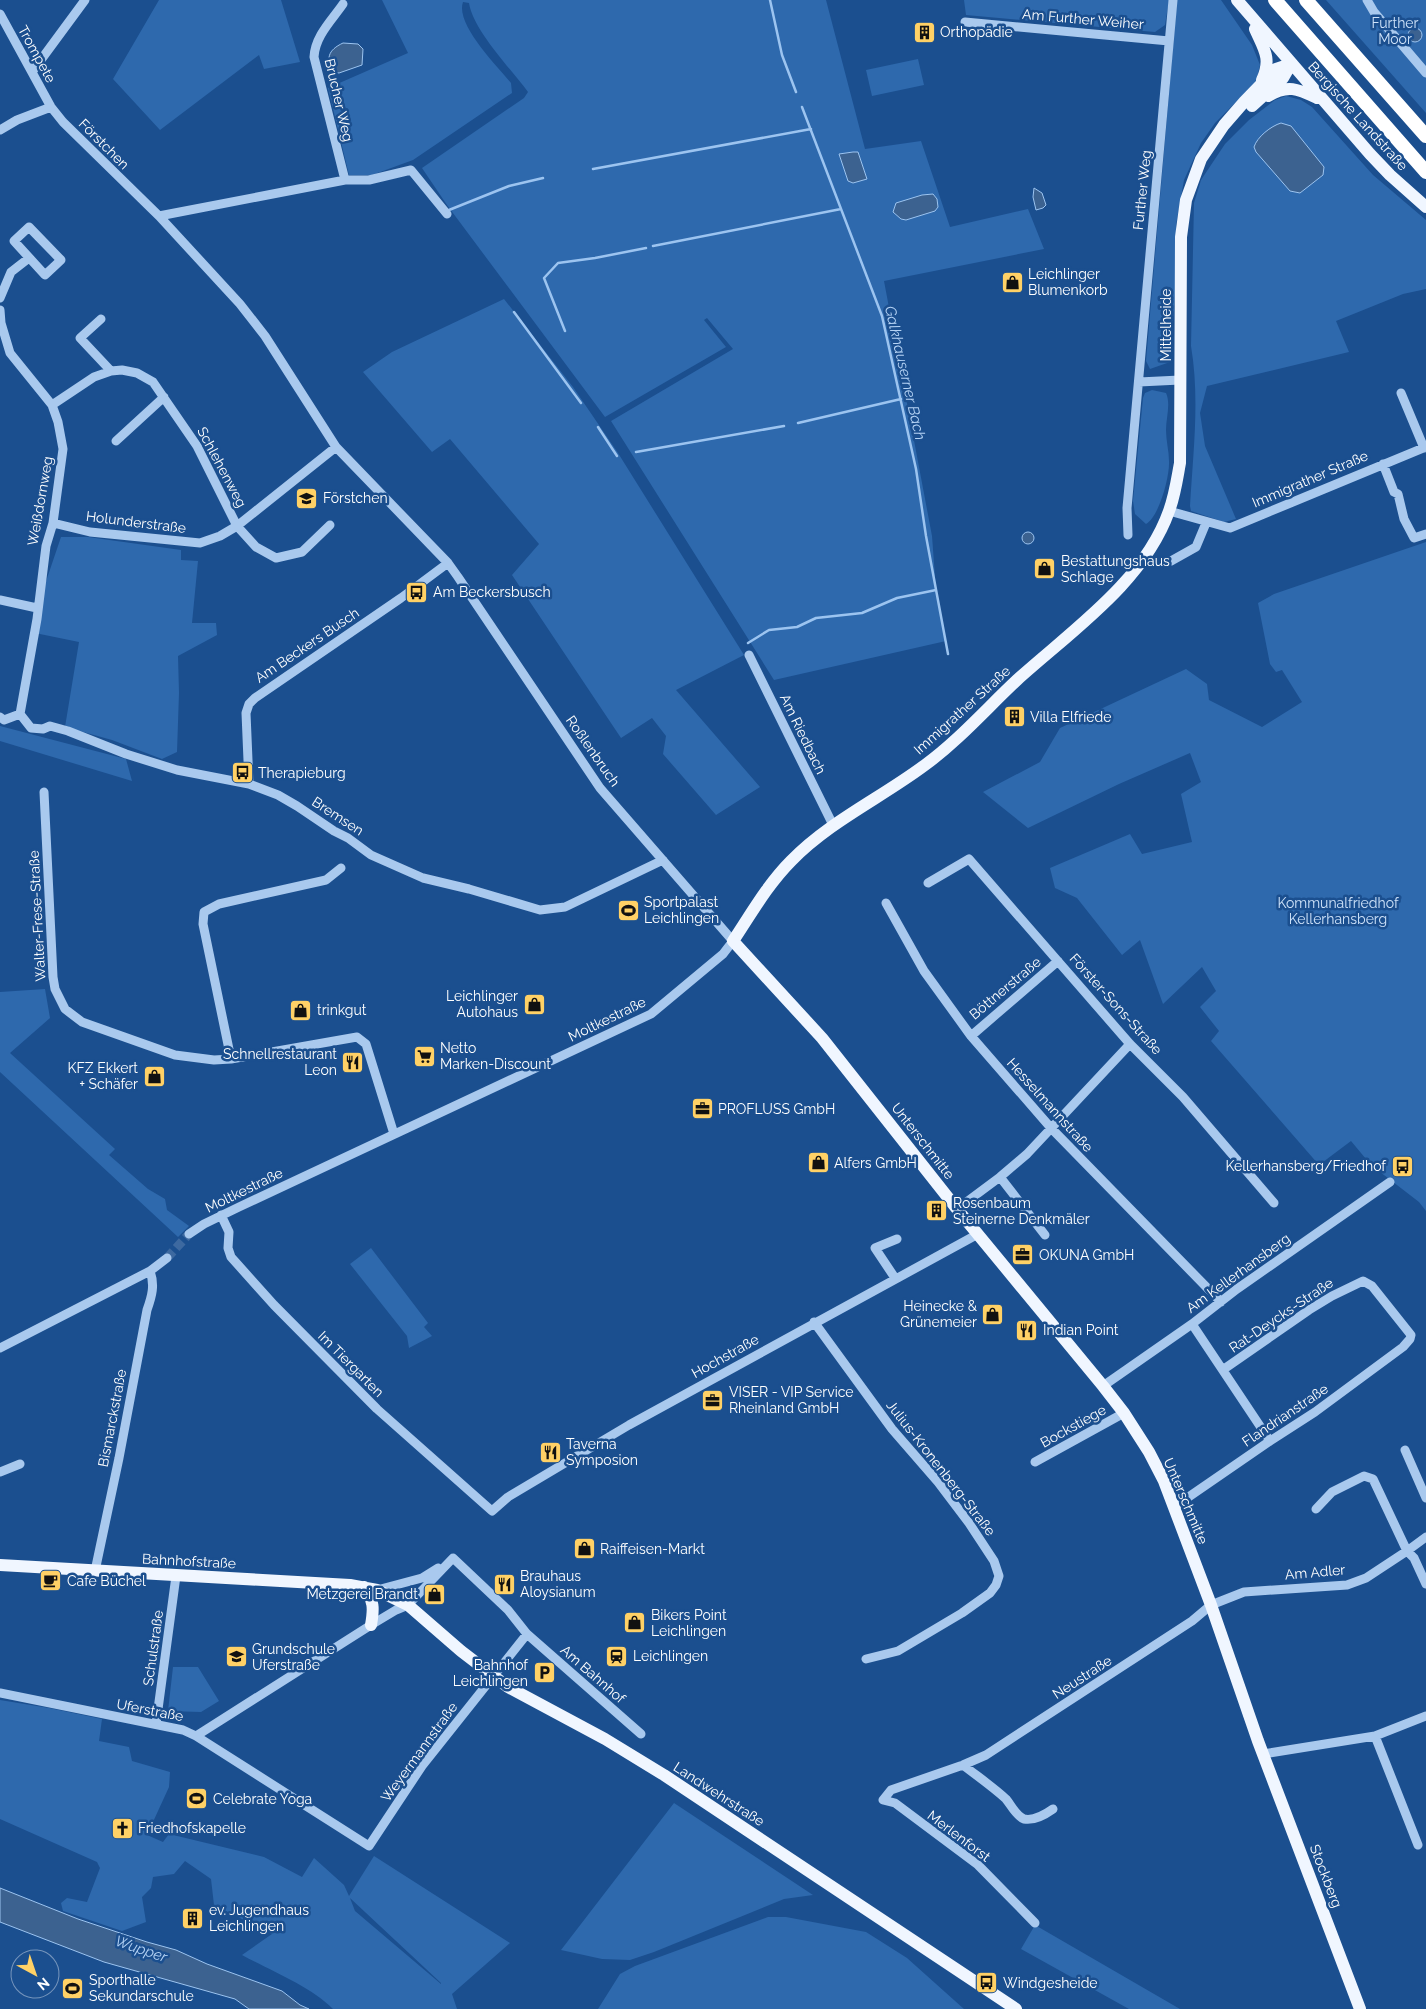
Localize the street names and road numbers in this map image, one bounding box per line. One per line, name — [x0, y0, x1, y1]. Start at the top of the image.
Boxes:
street label: Am Further Weiher — [1022, 6, 1145, 32]
street label: Trompete — [15, 23, 59, 85]
street label: Brucher Weg — [322, 57, 356, 143]
street label: Bergische Landstraße — [1305, 58, 1411, 174]
street label: Förstchen — [76, 116, 132, 172]
street label: Further Weg — [1130, 149, 1154, 231]
street label: Mittelheide — [1158, 289, 1174, 361]
street label: Schlehenweg — [194, 424, 250, 510]
street label: Immigrather Straße — [1250, 447, 1370, 511]
street label: Weißdornweg — [24, 455, 56, 547]
street label: Holunderstraße — [85, 508, 187, 536]
street label: Am Beckers Busch — [252, 604, 362, 686]
street label: Immigrather Straße — [911, 663, 1013, 757]
street label: Am Riedbach — [777, 691, 829, 777]
street label: Roßlenbruch — [563, 712, 623, 790]
street label: Bremsen — [309, 793, 367, 839]
street label: Walter-Frese-Straße — [26, 850, 48, 982]
street label: Förster-Sons-Straße — [1067, 950, 1165, 1058]
street label: Böttnerstraße — [966, 954, 1044, 1022]
street label: Moltkestraße — [566, 993, 648, 1045]
street label: Hesselmannstraße — [1004, 1055, 1096, 1155]
street label: Unterschmitte — [888, 1100, 958, 1182]
street label: Moltkestraße — [203, 1164, 285, 1216]
street label: Am Kellerhansberg — [1183, 1230, 1293, 1316]
street label: Rat-Deycks-Straße — [1226, 1274, 1336, 1356]
street label: Im Tiergarten — [315, 1328, 387, 1400]
street label: Hochstraße — [689, 1331, 761, 1381]
street label: Bismarckstraße — [95, 1368, 129, 1468]
street label: Flandrianstraße — [1239, 1380, 1331, 1450]
street label: Julius-Kronenberg-Straße — [883, 1397, 999, 1539]
street label: Bockstiege — [1037, 1401, 1109, 1451]
street label: Unterschmitte — [1161, 1455, 1211, 1547]
street label: Bahnhofstraße — [142, 1551, 236, 1571]
street label: Am Adler — [1284, 1561, 1346, 1583]
street label: Schulstraße — [140, 1609, 166, 1687]
street label: Am Bahnhof — [557, 1642, 630, 1707]
street label: Neustraße — [1049, 1652, 1115, 1702]
street label: Uferstraße — [115, 1696, 185, 1724]
street label: Weyermannstraße — [378, 1699, 460, 1805]
street label: Landwehrstraße — [671, 1759, 767, 1829]
street label: Merlenforst — [924, 1807, 994, 1865]
street label: Stockberg — [1307, 1842, 1345, 1910]

